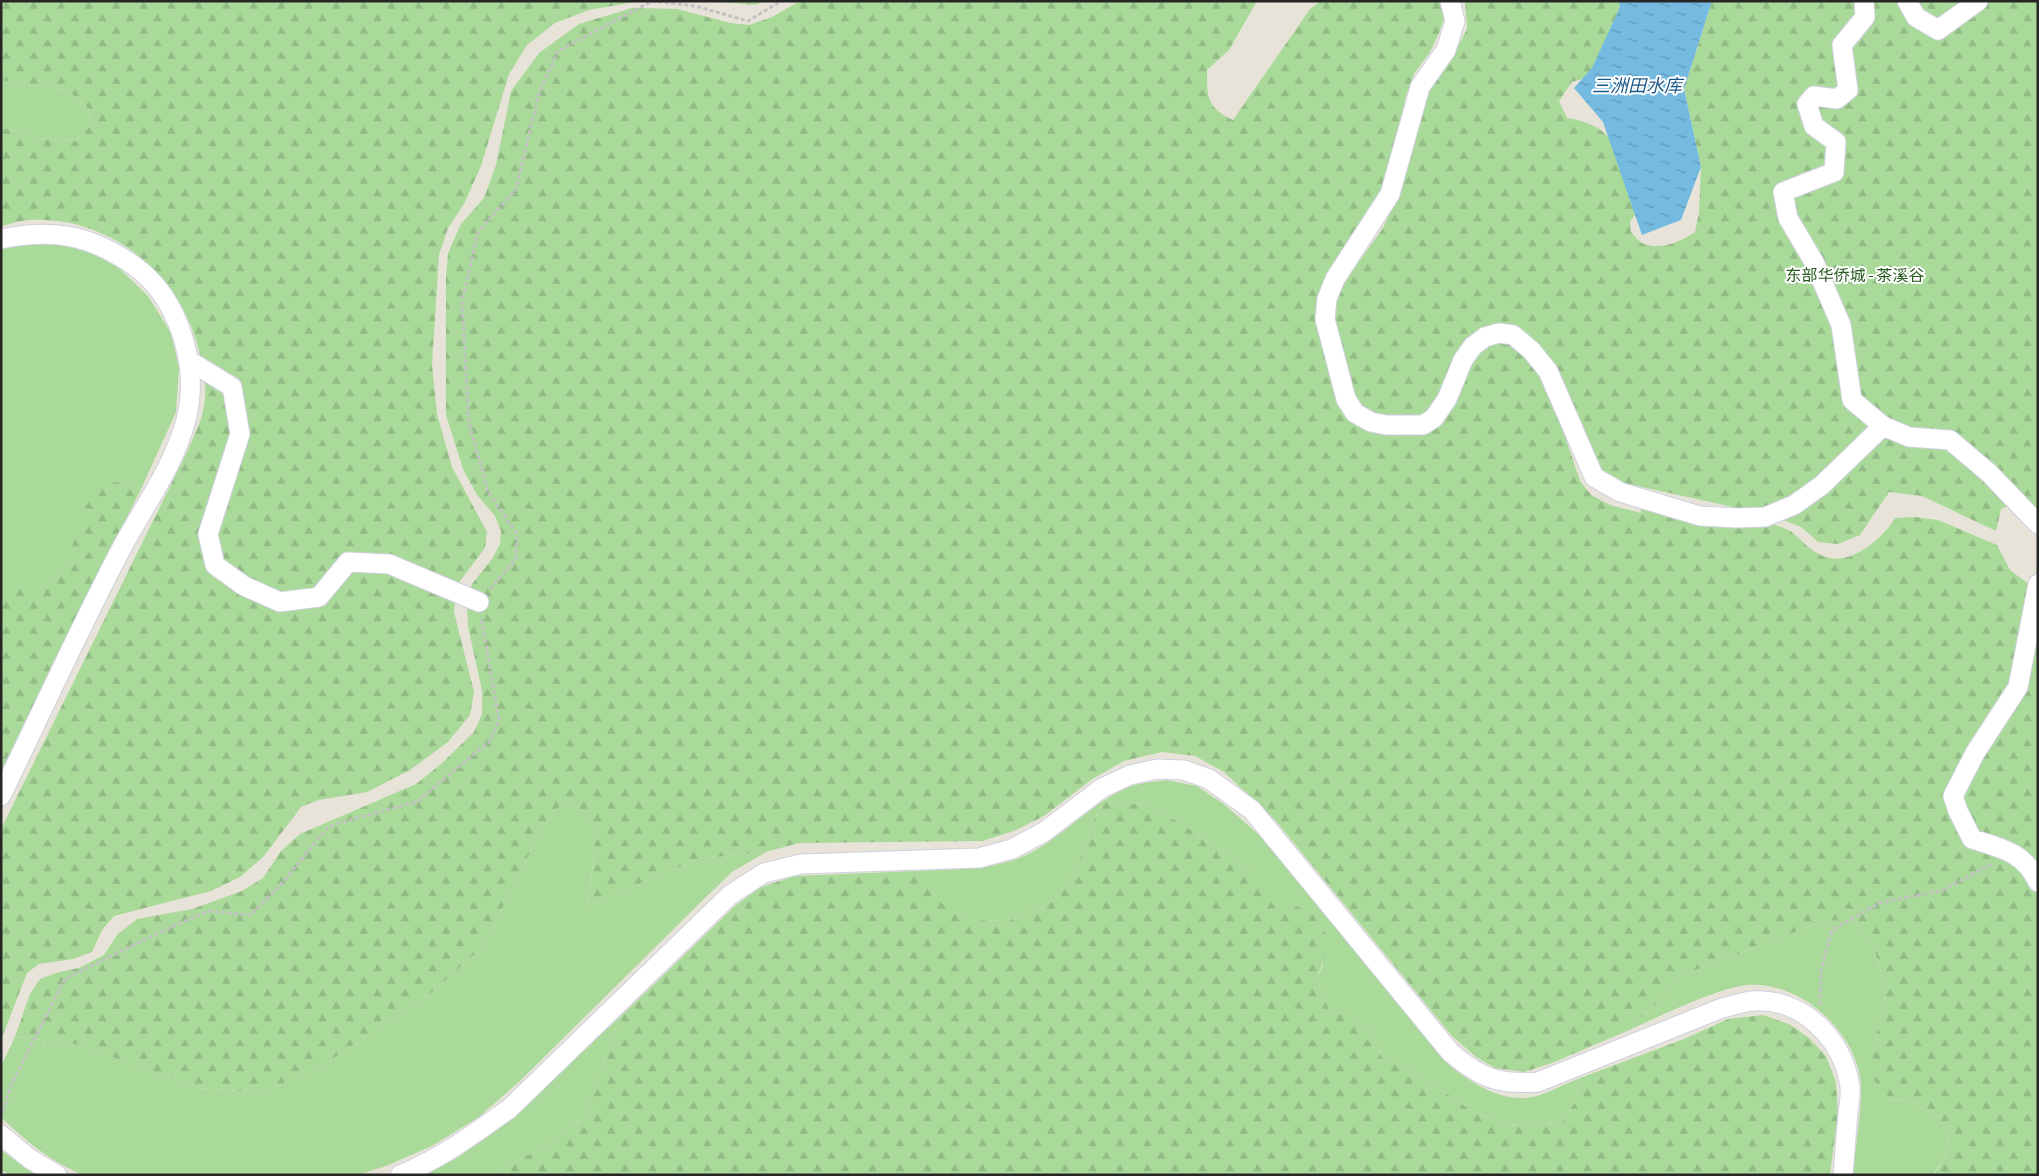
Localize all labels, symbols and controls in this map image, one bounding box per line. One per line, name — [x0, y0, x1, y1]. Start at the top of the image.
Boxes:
water label: 三洲田水库 — [1592, 76, 1685, 97]
park label: 东部华侨城 - 茶溪谷 — [1786, 267, 1924, 286]

